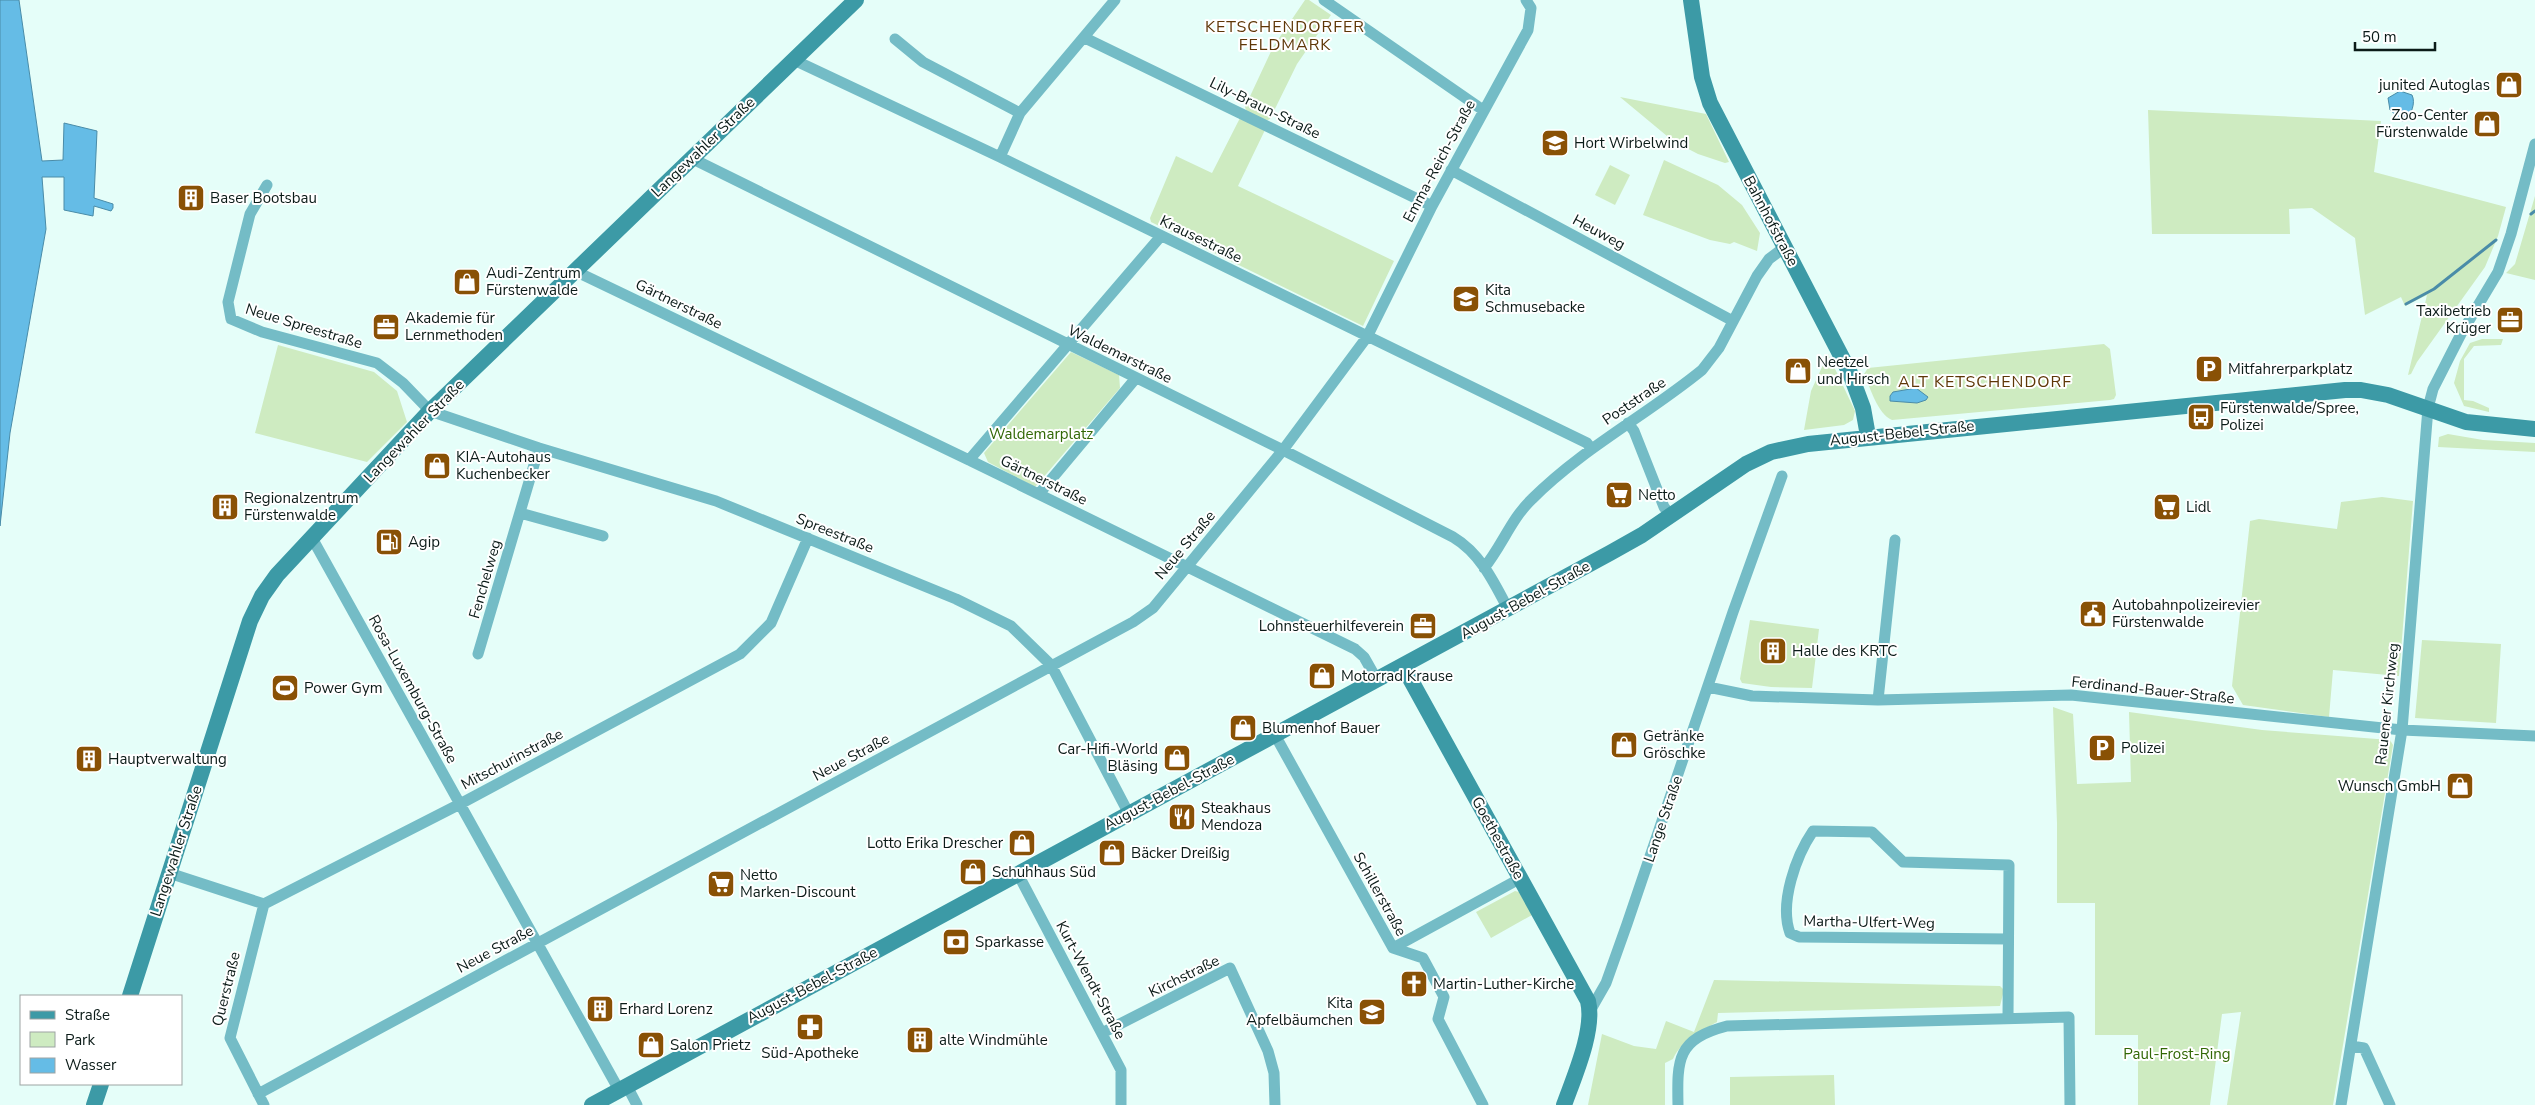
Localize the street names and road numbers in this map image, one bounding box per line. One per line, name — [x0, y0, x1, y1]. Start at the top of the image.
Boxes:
street label: Lily-Braun-Straße — [1206, 72, 1324, 144]
street label: Langewahler Straße — [647, 92, 759, 202]
street label: Emma-Reich-Straße — [1398, 96, 1480, 226]
street label: Bahnhofstraße — [1739, 172, 1803, 270]
street label: Krausestraße — [1157, 210, 1245, 268]
street label: Heuweg — [1569, 210, 1629, 254]
street label: Gärtnerstraße — [632, 274, 726, 334]
street label: Neue Spreestraße — [243, 299, 365, 353]
street label: Waldemarstraße — [1065, 320, 1175, 388]
street label: Poststraße — [1598, 372, 1670, 430]
street label: Langewahler Straße — [359, 375, 469, 487]
street label: August-Bebel-Straße — [1829, 415, 1975, 451]
street label: Gärtnerstraße — [997, 450, 1091, 510]
street label: Neue Straße — [1150, 506, 1220, 584]
street label: Spreestraße — [793, 508, 877, 558]
street label: Fenchelweg — [464, 537, 506, 621]
street label: August-Bebel-Straße — [1457, 556, 1593, 644]
street label: Rosa-Luxemburg-Straße — [364, 611, 462, 767]
street label: Rauener Kirchweg — [2371, 642, 2403, 766]
street label: Ferdinand-Bauer-Straße — [2070, 671, 2236, 709]
street label: Mitschurinstraße — [457, 724, 567, 794]
street label: Neue Straße — [809, 728, 893, 786]
street label: August-Bebel-Straße — [1100, 749, 1238, 835]
street label: Lange Straße — [1639, 773, 1687, 865]
street label: Langewahler Straße — [145, 783, 207, 919]
street label: Goethestraße — [1467, 793, 1529, 883]
street label: Schillerstraße — [1349, 848, 1411, 940]
street label: Martha-Ulfert-Weg — [1803, 911, 1935, 933]
street label: Kurt-Wendt-Straße — [1051, 917, 1131, 1043]
street label: Neue Straße — [453, 920, 537, 978]
street label: August-Bebel-Straße — [743, 942, 881, 1028]
street label: Querstraße — [207, 950, 245, 1028]
street label: Kirchstraße — [1145, 950, 1223, 1002]

